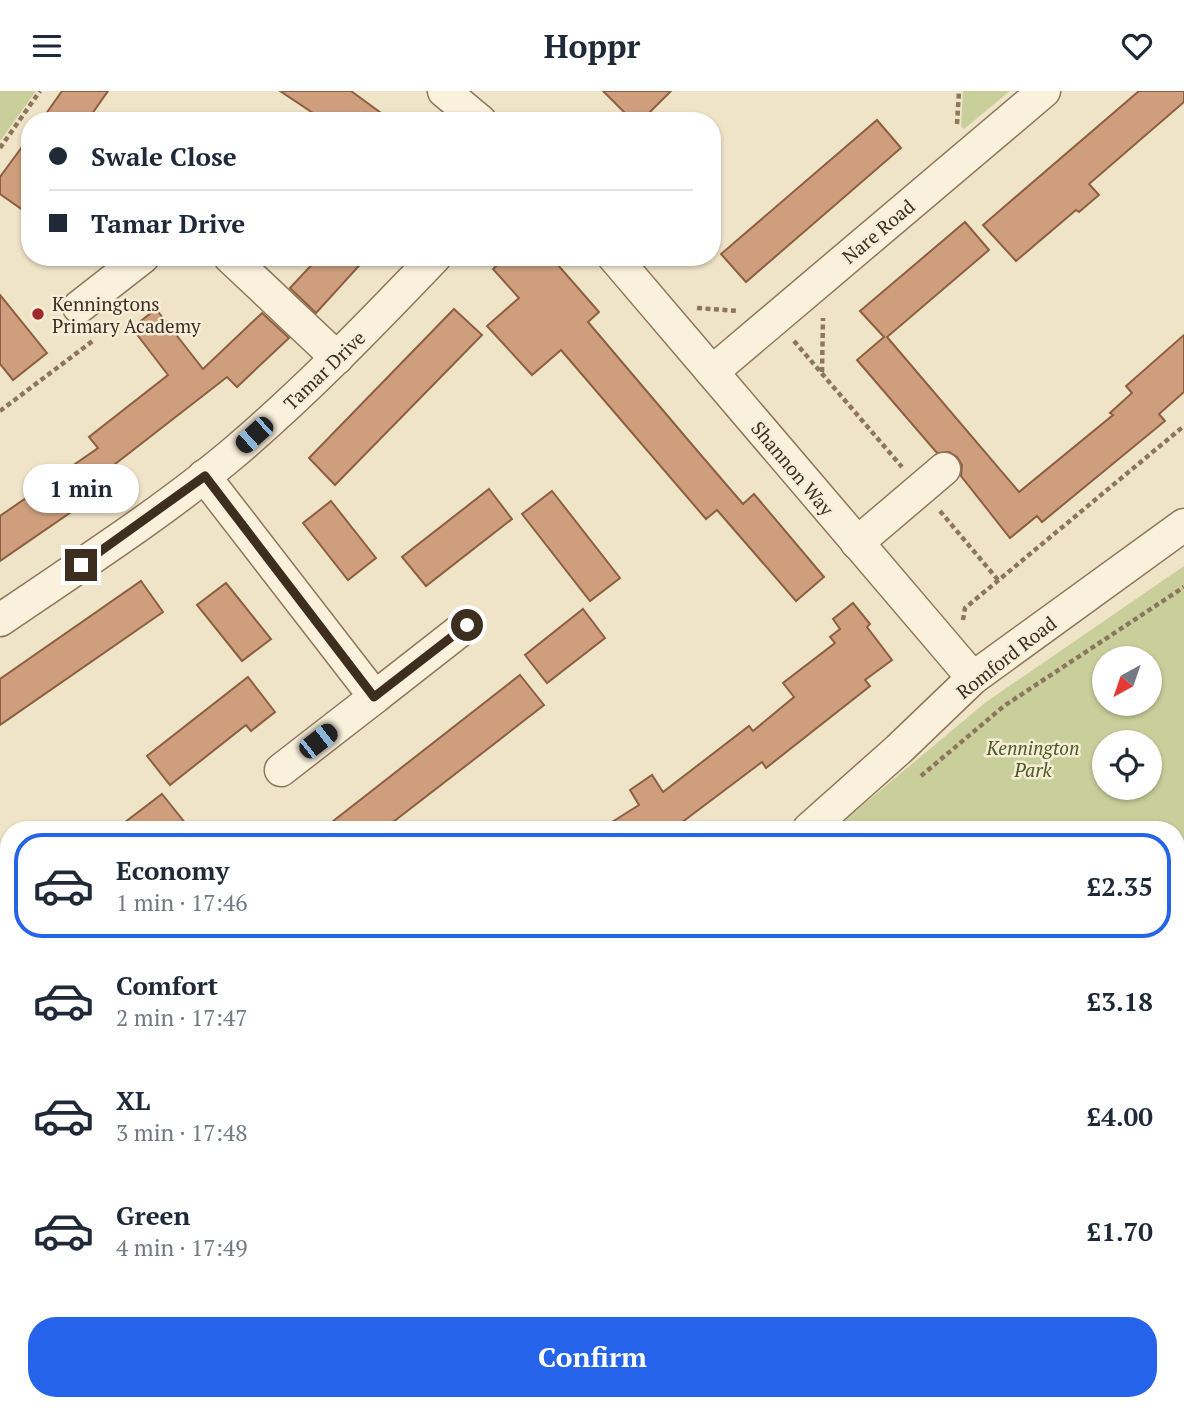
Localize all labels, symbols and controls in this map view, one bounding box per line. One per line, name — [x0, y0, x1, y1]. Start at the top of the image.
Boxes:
text: Hoppr — [544, 25, 640, 67]
icon: menu — [28, 27, 66, 65]
icon: heart — [1118, 27, 1156, 65]
text: Swale Close — [91, 139, 237, 173]
street label: Nare Road — [836, 193, 920, 269]
text: Tamar Drive — [91, 206, 245, 240]
place label: Kenningtons Primary Academy — [52, 291, 201, 338]
marker: Kenningtons Primary Academy — [30, 306, 46, 322]
street label: Tamar Drive — [278, 325, 370, 415]
car — [232, 413, 277, 457]
street label: Shannon Way — [746, 416, 840, 521]
callout: 1 min — [23, 463, 139, 512]
text: 1 min — [50, 473, 112, 504]
route end — [65, 549, 97, 581]
route start — [451, 609, 483, 641]
street label: Romford Road — [951, 610, 1061, 704]
north arrow — [1092, 646, 1162, 716]
map controls — [1092, 646, 1162, 800]
car — [295, 720, 342, 762]
button: locate — [1092, 730, 1162, 800]
park label: Kennington Park — [986, 735, 1079, 782]
text: Economy — [116, 853, 229, 887]
icon: car — [32, 854, 95, 917]
text: £2.35 — [1087, 869, 1153, 903]
text: 1 min · 17:46 — [116, 887, 248, 918]
text: Comfort — [116, 968, 218, 1002]
icon: car — [32, 969, 95, 1032]
text: £3.18 — [1087, 984, 1153, 1018]
text: 2 min · 17:47 — [116, 1002, 248, 1033]
text: XL — [116, 1083, 150, 1117]
icon: car — [32, 1084, 95, 1147]
text: £4.00 — [1087, 1099, 1153, 1133]
text: 3 min · 17:48 — [116, 1117, 248, 1148]
text: Green — [116, 1198, 190, 1232]
icon: car — [32, 1199, 95, 1262]
text: £1.70 — [1087, 1214, 1153, 1248]
text: 4 min · 17:49 — [116, 1232, 248, 1263]
button: Confirm — [28, 1317, 1157, 1397]

